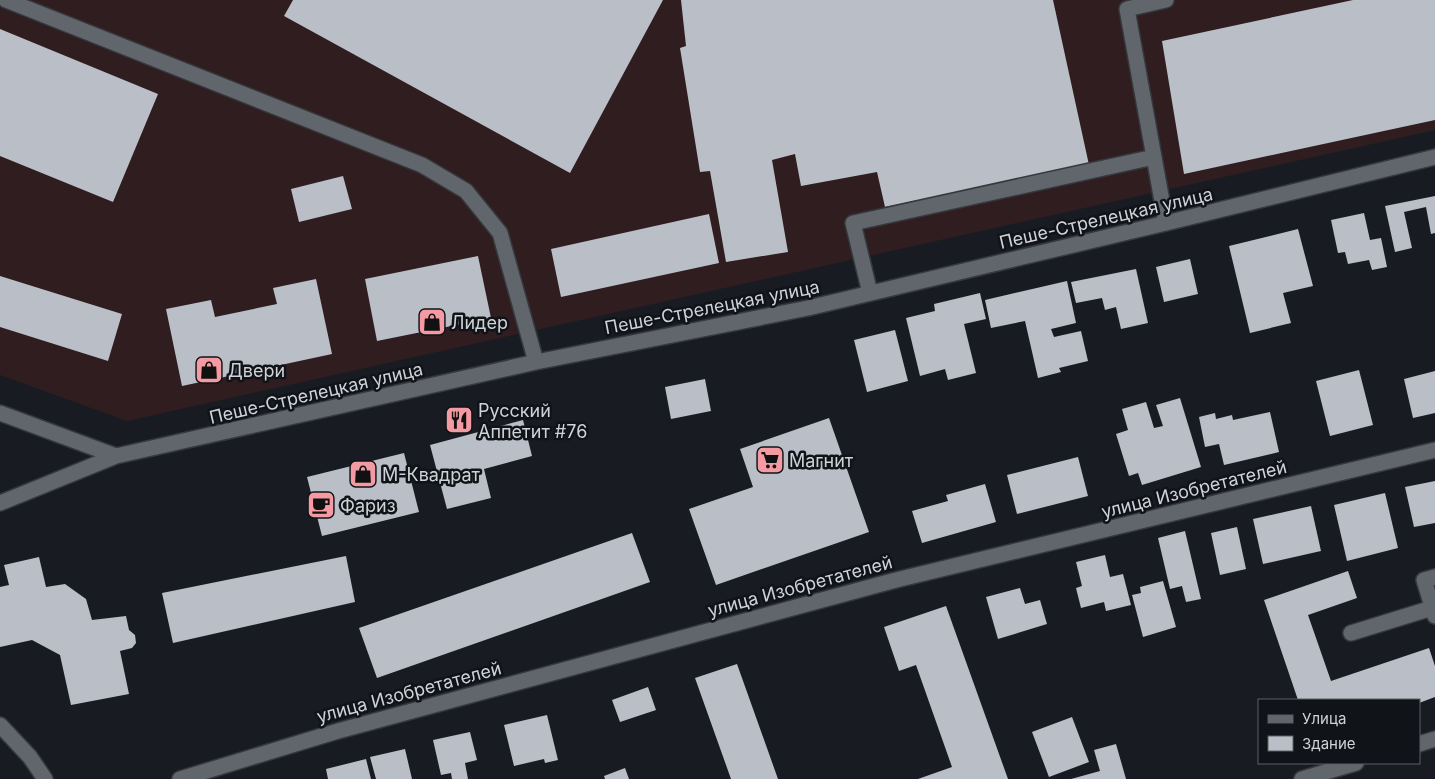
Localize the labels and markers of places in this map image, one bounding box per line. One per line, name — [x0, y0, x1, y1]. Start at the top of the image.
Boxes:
shop icon: Лидер — [417, 307, 447, 337]
place label: Лидер — [451, 312, 508, 333]
shop icon: Двери — [194, 355, 224, 385]
place label: Двери — [228, 360, 285, 381]
place label: Русский Аппетит #76 — [478, 400, 587, 442]
restaurant icon: Русский Аппетит #76 — [444, 405, 474, 435]
supermarket icon: Магнит — [755, 445, 785, 475]
place label: Магнит — [789, 450, 854, 471]
shop icon: М-Квадрат — [348, 459, 378, 489]
place label: М-Квадрат — [382, 464, 481, 485]
cafe icon: Фариз — [306, 490, 336, 520]
place label: Фариз — [340, 495, 396, 516]

